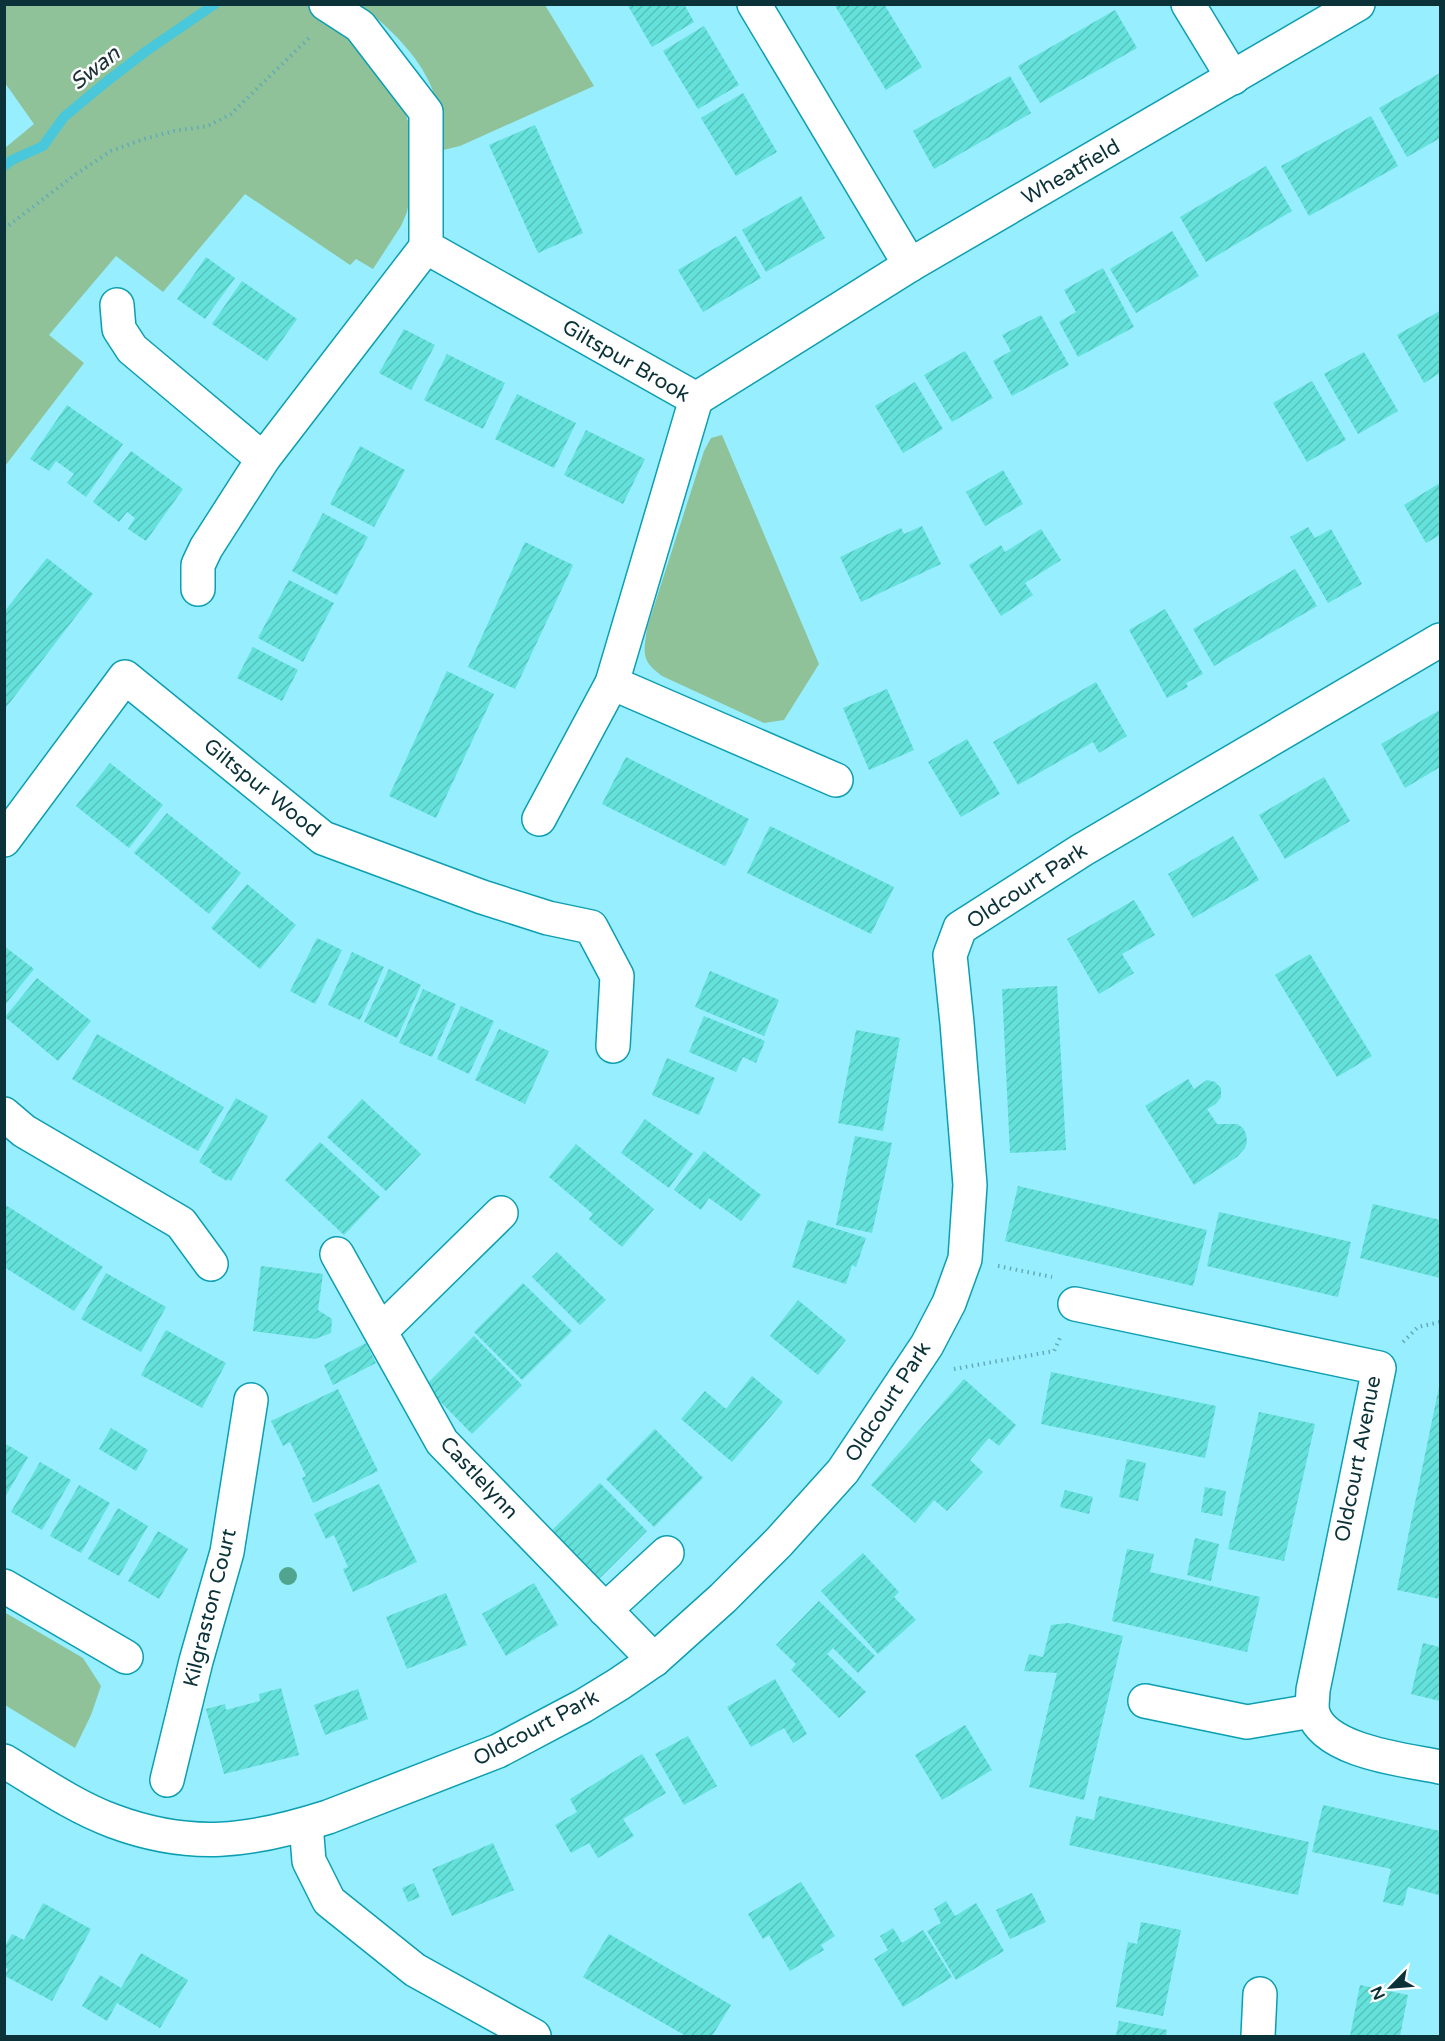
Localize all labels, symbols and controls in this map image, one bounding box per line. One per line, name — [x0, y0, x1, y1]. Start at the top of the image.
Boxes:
water label: Swan — [65, 40, 126, 95]
street label: Wheatfield — [1017, 134, 1125, 210]
street label: Giltspur Brook — [558, 314, 694, 408]
street label: Giltspur Wood — [199, 733, 325, 843]
street label: Oldcourt Park — [962, 838, 1092, 934]
street label: Oldcourt Park — [840, 1337, 936, 1467]
street label: Oldcourt Avenue — [1330, 1374, 1386, 1544]
street label: Castlelynn — [435, 1432, 523, 1524]
street label: Kilgraston Court — [178, 1526, 242, 1690]
street label: Oldcourt Park — [469, 1684, 603, 1772]
north arrow — [1361, 1957, 1421, 2017]
text: N — [1367, 1983, 1390, 2003]

